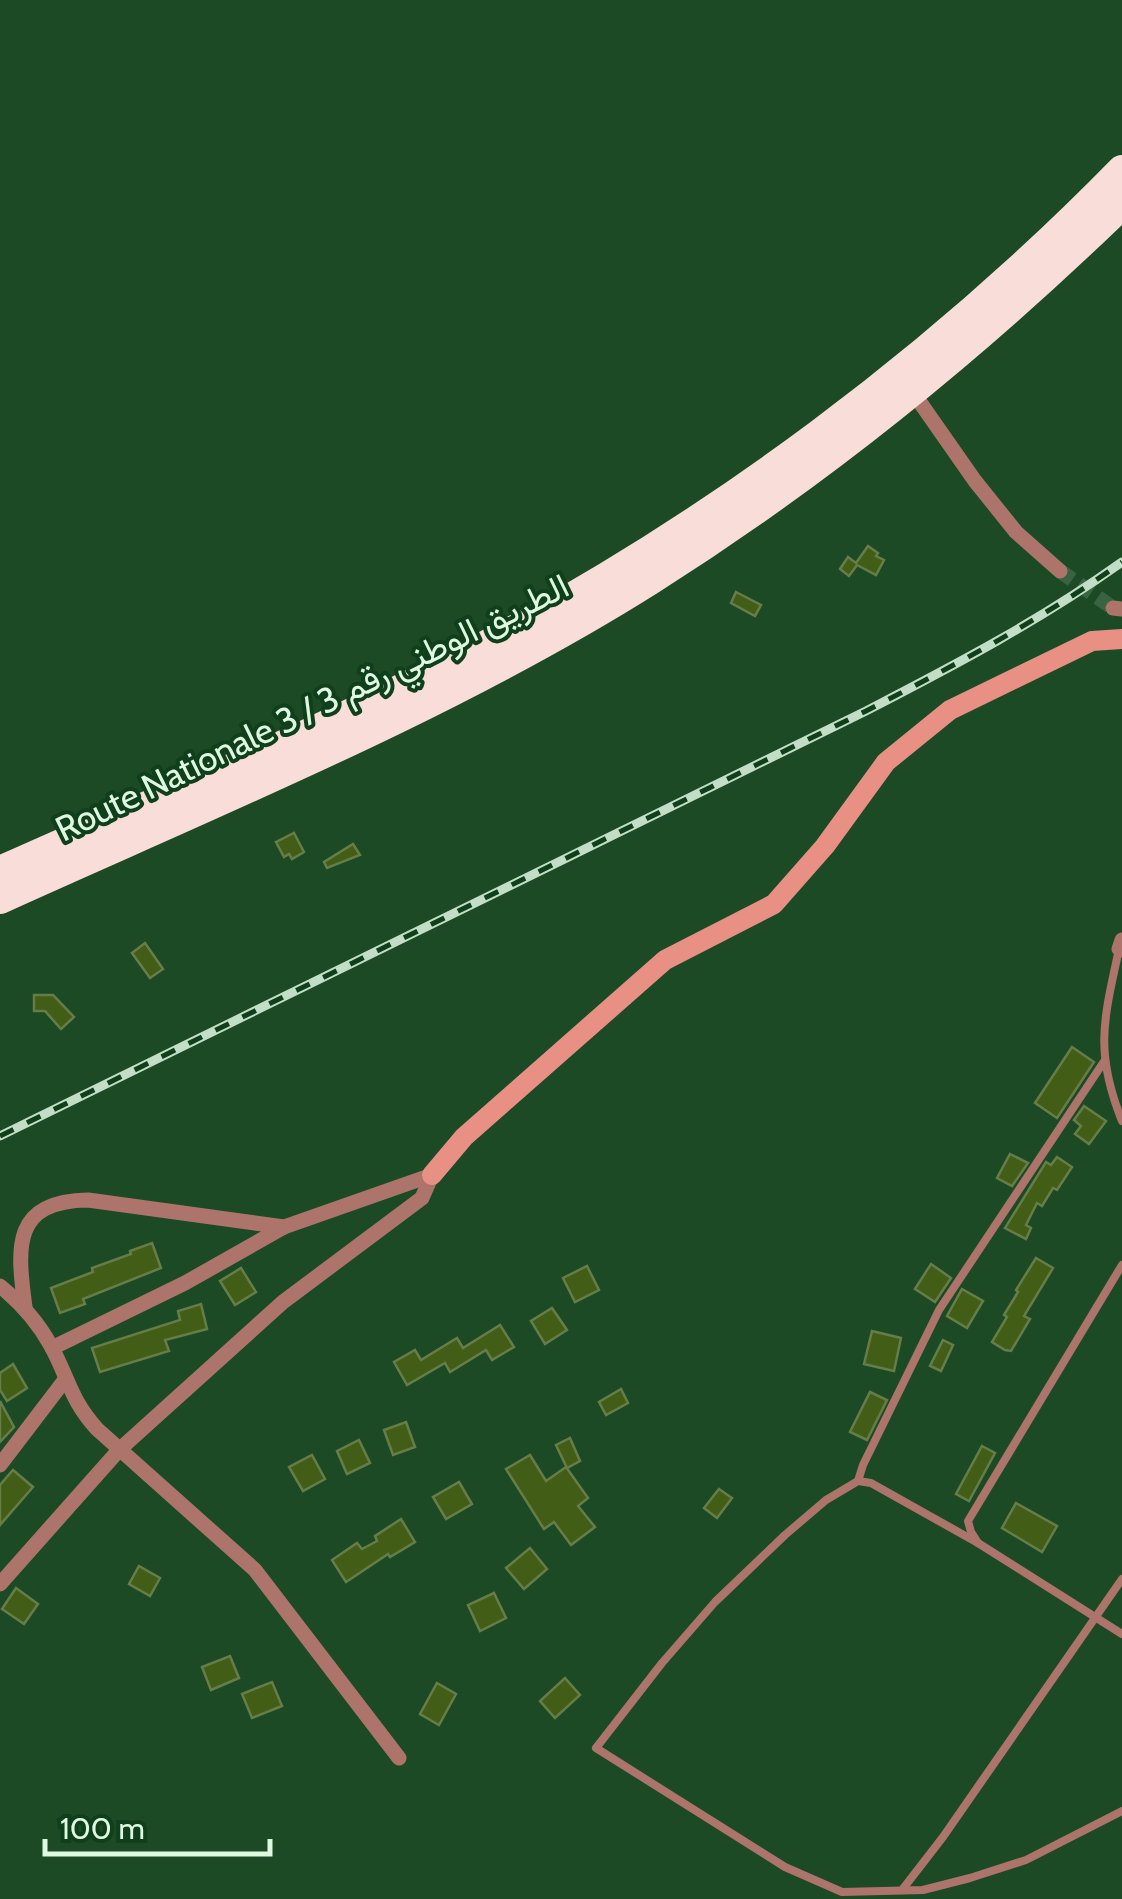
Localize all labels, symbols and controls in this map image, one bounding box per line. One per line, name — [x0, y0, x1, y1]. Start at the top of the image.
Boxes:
street label: Route Nationale 3 / الطريق الوطني رقم 3 — [48, 564, 579, 857]
scale bar — [45, 1794, 270, 1856]
text: 100 m — [60, 1810, 145, 1847]

